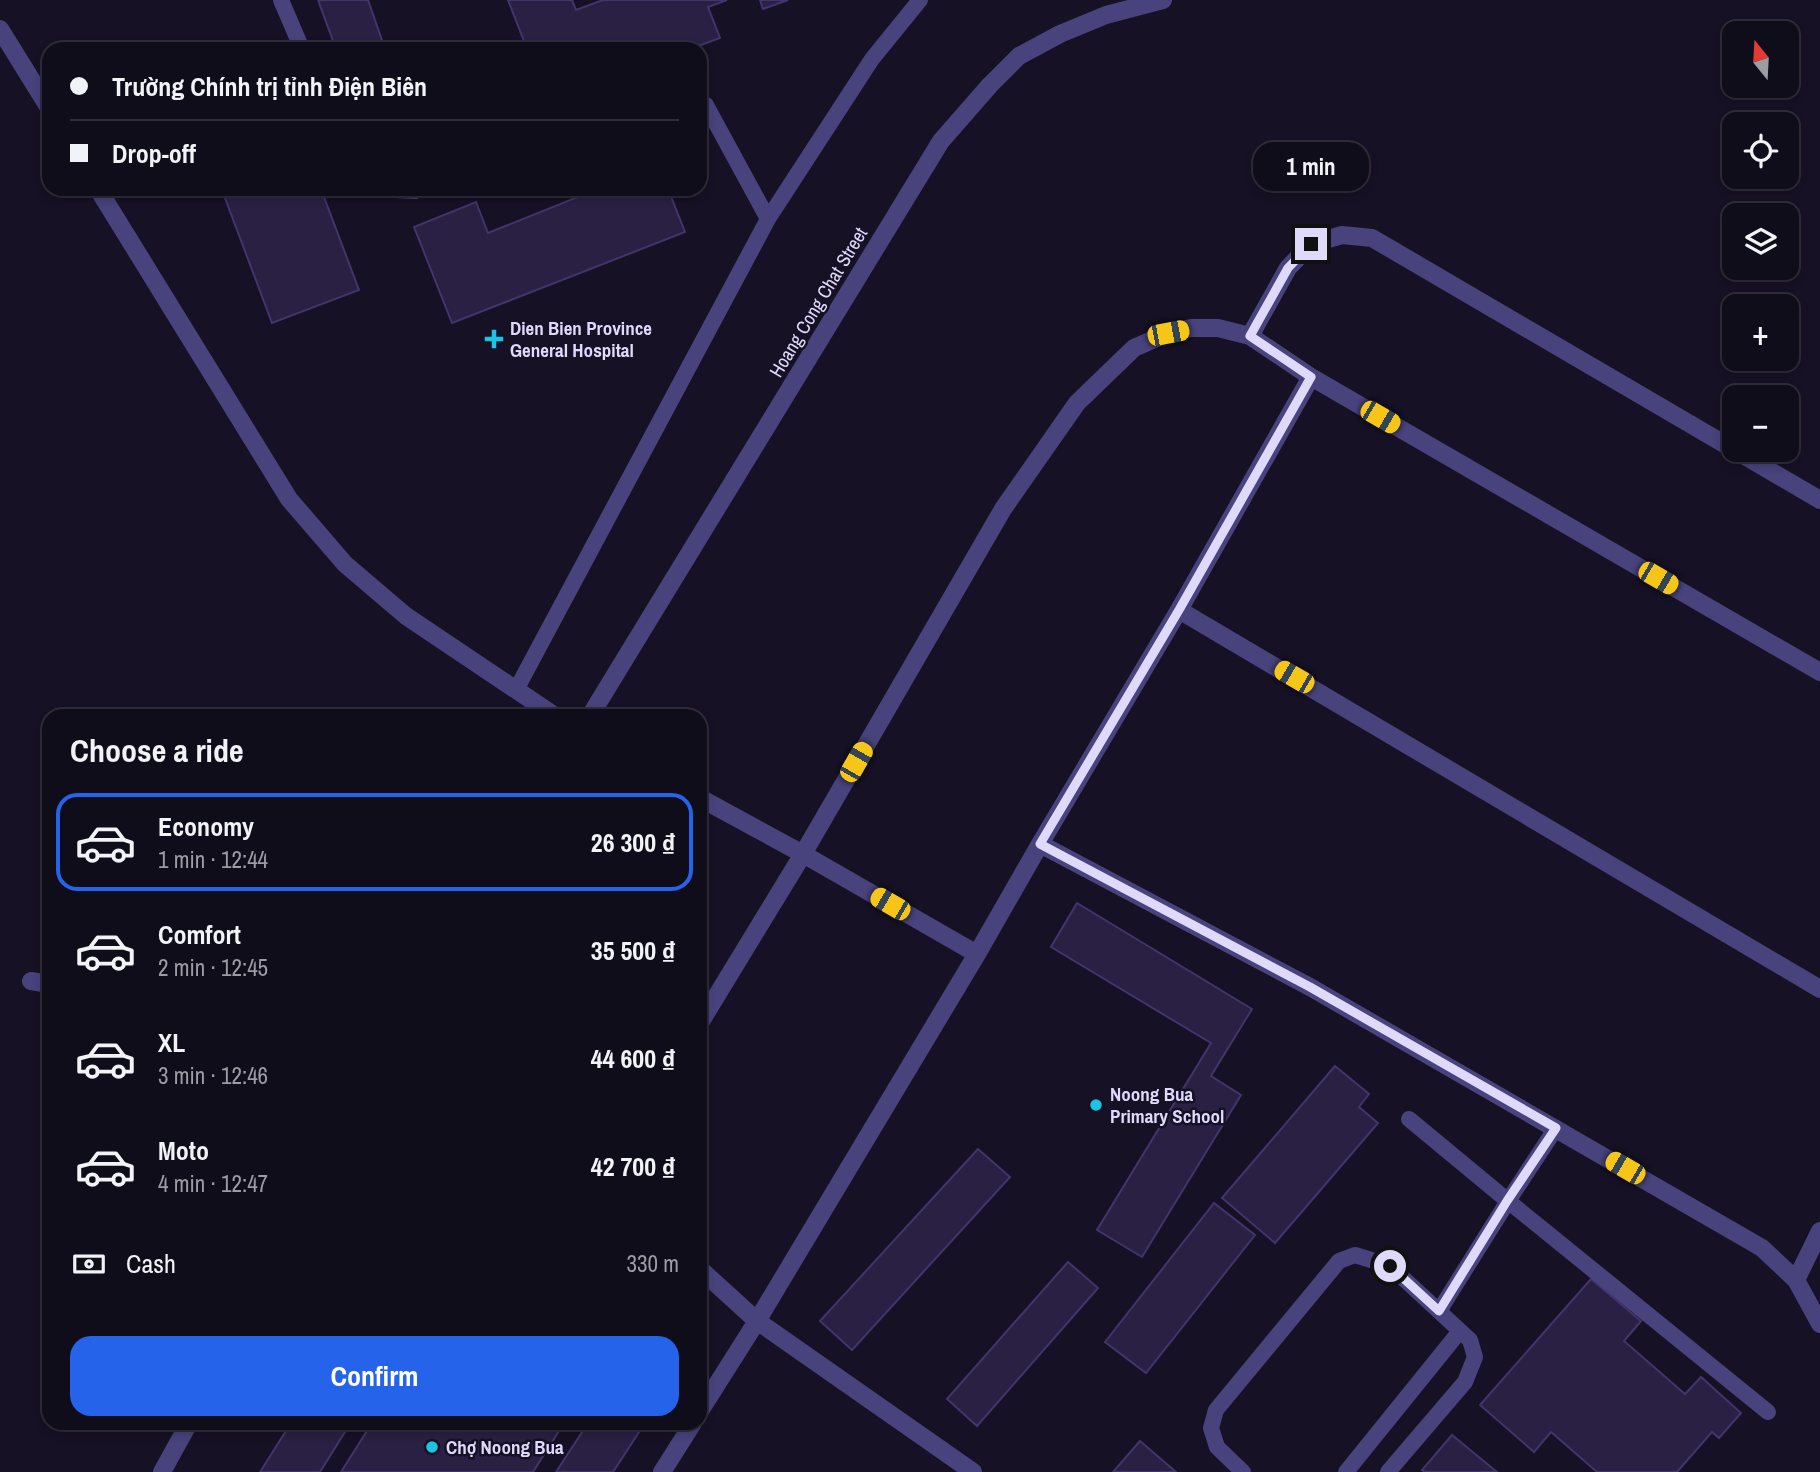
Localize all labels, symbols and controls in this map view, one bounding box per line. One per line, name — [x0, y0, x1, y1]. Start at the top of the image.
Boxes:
north arrow — [1722, 21, 1799, 98]
map controls — [1722, 21, 1799, 462]
text: Trường Chính trị tỉnh Điện Biên — [112, 69, 427, 104]
button: locate — [1722, 112, 1799, 189]
text: Drop-off — [112, 136, 196, 171]
callout: 1 min — [1253, 142, 1369, 191]
text: 1 min — [1286, 151, 1336, 182]
button: layers — [1722, 203, 1799, 280]
street label: Hoang Cong Chat Street — [763, 222, 873, 382]
route end — [1295, 228, 1327, 260]
button: + — [1722, 294, 1799, 371]
place label: Dien Bien Province General Hospital — [510, 315, 652, 363]
car — [1146, 319, 1191, 347]
marker: Dien Bien Province General Hospital — [484, 329, 504, 349]
button: − — [1722, 385, 1799, 462]
car — [1357, 397, 1404, 437]
car — [1635, 558, 1682, 598]
car — [1271, 657, 1318, 697]
text: Choose a ride — [70, 729, 244, 772]
car — [837, 739, 876, 785]
text: Economy — [158, 809, 254, 844]
icon: car — [74, 811, 137, 874]
text: 26 300 ₫ — [591, 825, 675, 860]
text: 1 min · 12:44 — [158, 844, 268, 875]
car — [867, 884, 914, 924]
text: Comfort — [158, 917, 241, 952]
icon: car — [74, 919, 137, 982]
text: 35 500 ₫ — [591, 933, 675, 968]
text: 2 min · 12:45 — [158, 952, 268, 983]
text: XL — [158, 1025, 185, 1060]
icon: car — [74, 1027, 137, 1090]
text: 44 600 ₫ — [591, 1041, 675, 1076]
text: 3 min · 12:46 — [158, 1060, 268, 1091]
place label: Noong Bua Primary School — [1110, 1081, 1224, 1129]
marker: Noong Bua Primary School — [1088, 1097, 1104, 1113]
text: Moto — [158, 1133, 209, 1168]
icon: car — [74, 1135, 137, 1198]
car — [1602, 1148, 1649, 1188]
text: 42 700 ₫ — [591, 1149, 675, 1184]
text: 4 min · 12:47 — [158, 1168, 268, 1199]
icon: cash — [70, 1245, 108, 1283]
text: Cash — [126, 1246, 176, 1281]
text: 330 m — [627, 1248, 679, 1279]
route start — [1374, 1250, 1406, 1282]
button: Confirm — [70, 1336, 679, 1416]
place label: Chợ Noong Bua — [446, 1434, 564, 1460]
marker: Chợ Noong Bua — [424, 1439, 440, 1455]

